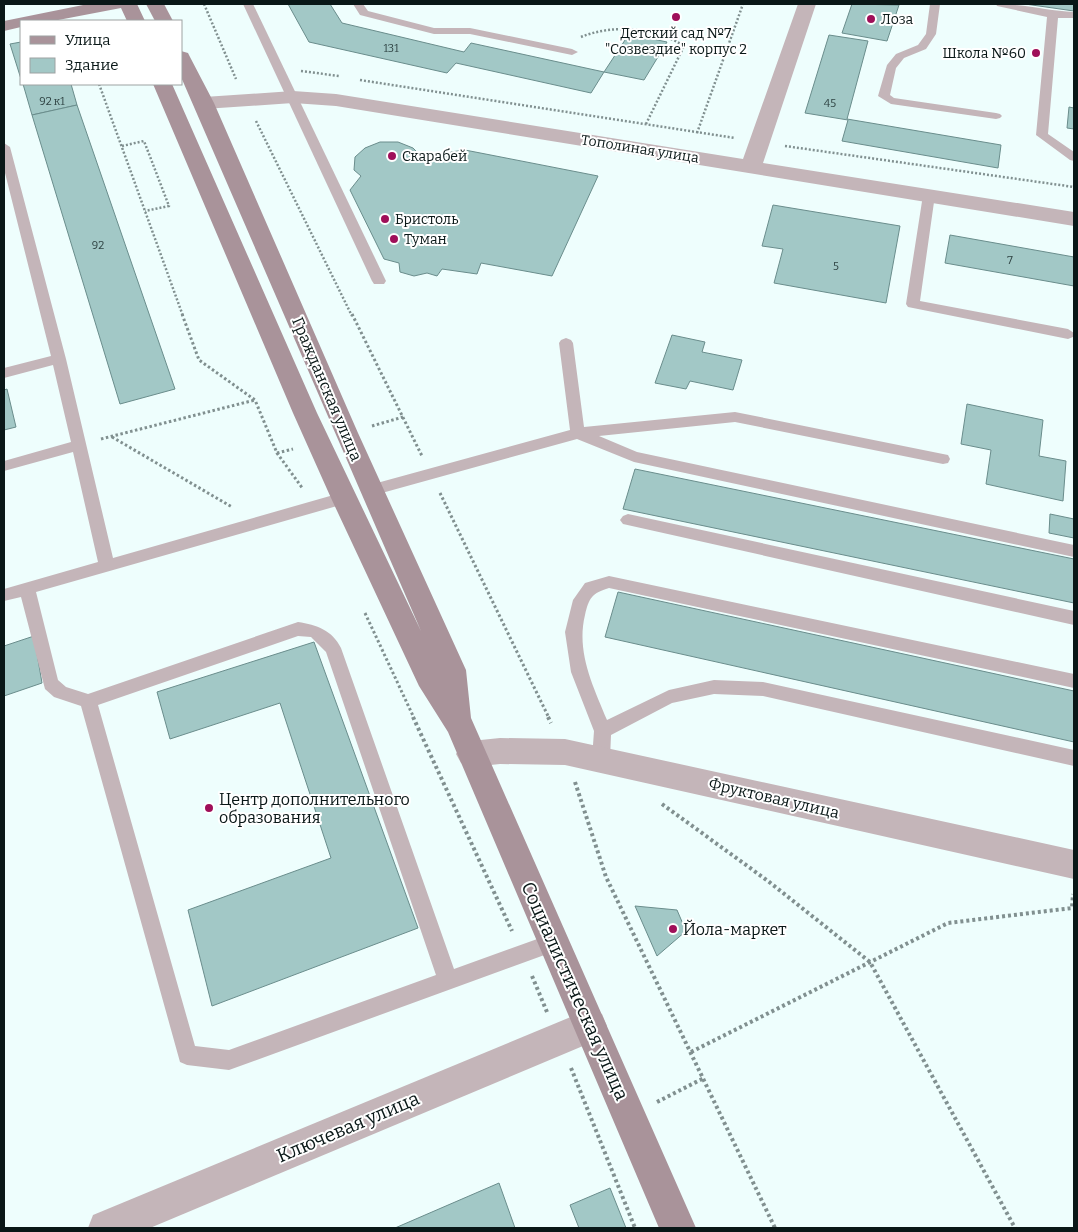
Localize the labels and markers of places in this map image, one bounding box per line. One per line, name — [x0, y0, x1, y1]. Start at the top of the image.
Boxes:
marker: Детский сад №7 "Созвездие" корпус 2 — [670, 11, 682, 23]
place label: Лоза — [881, 11, 914, 28]
marker: Лоза — [865, 13, 877, 25]
place label: Детский сад №7 "Созвездие" корпус 2 — [605, 25, 747, 58]
place label: Школа №60 — [942, 45, 1026, 62]
marker: Школа №60 — [1030, 47, 1042, 59]
place label: Скарабей — [402, 148, 467, 165]
marker: Скарабей — [386, 150, 398, 162]
place label: Бристоль — [395, 211, 458, 228]
marker: Бристоль — [379, 213, 391, 225]
place label: Туман — [404, 231, 447, 248]
marker: Туман — [388, 233, 400, 245]
place label: Центр дополнительного образования — [219, 790, 410, 827]
marker: Центр дополнительного образования — [203, 802, 215, 814]
place label: Йола-маркет — [683, 919, 786, 939]
marker: Йола-маркет — [667, 923, 679, 935]

